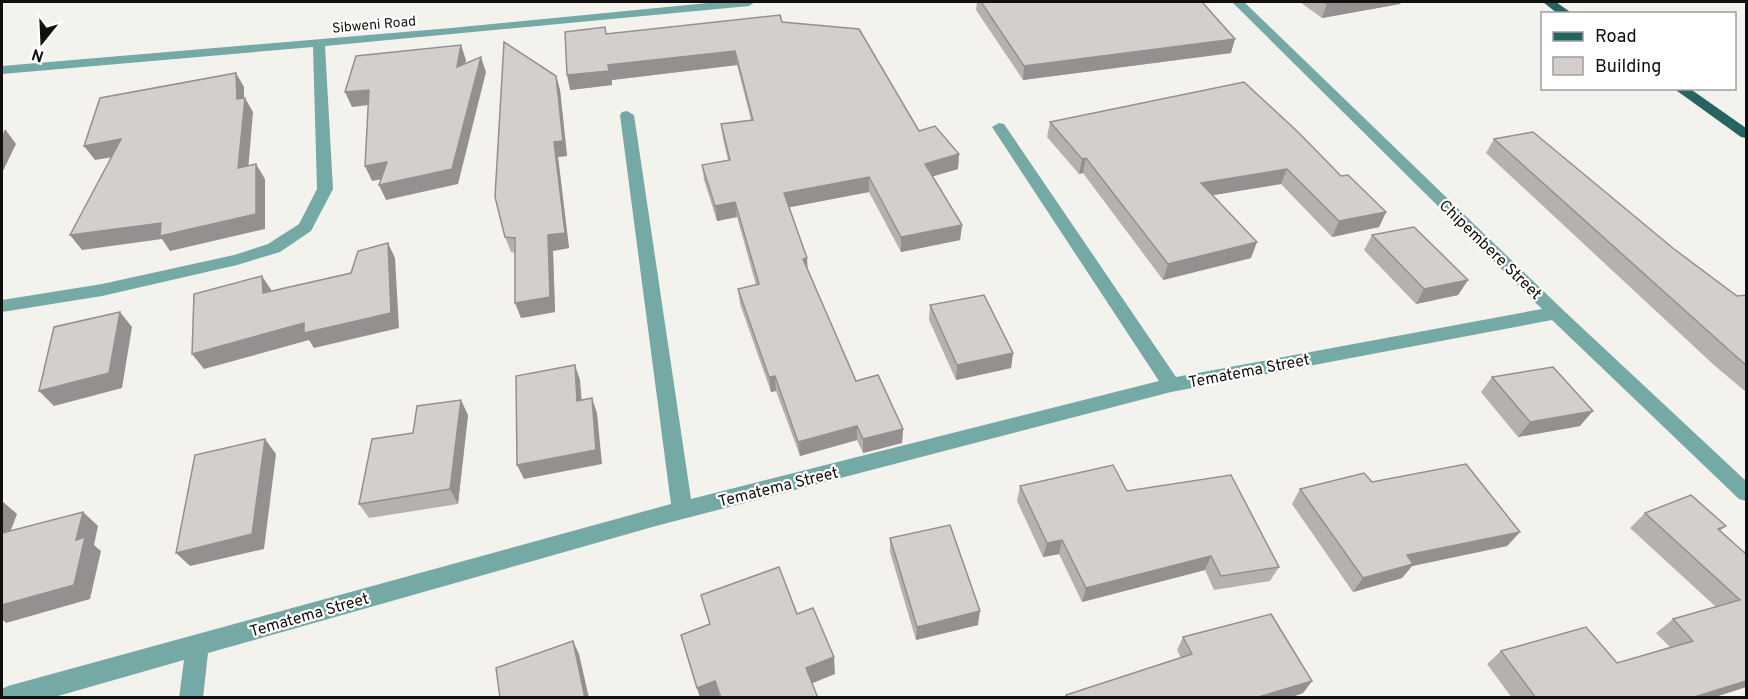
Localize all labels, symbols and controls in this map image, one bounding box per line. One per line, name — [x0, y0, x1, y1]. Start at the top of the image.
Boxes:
north arrow — [12, 12, 72, 72]
legend — [1541, 12, 1736, 90]
street label: Sibweni Road — [331, 13, 417, 38]
text: Road — [1595, 26, 1637, 49]
text: N — [29, 43, 47, 66]
text: Building — [1595, 56, 1661, 79]
street label: Chipembere Street — [1434, 196, 1545, 305]
street label: Tematema Street — [1187, 350, 1312, 394]
street label: Tematema Street — [716, 463, 841, 513]
street label: Tematema Street — [248, 589, 371, 642]

